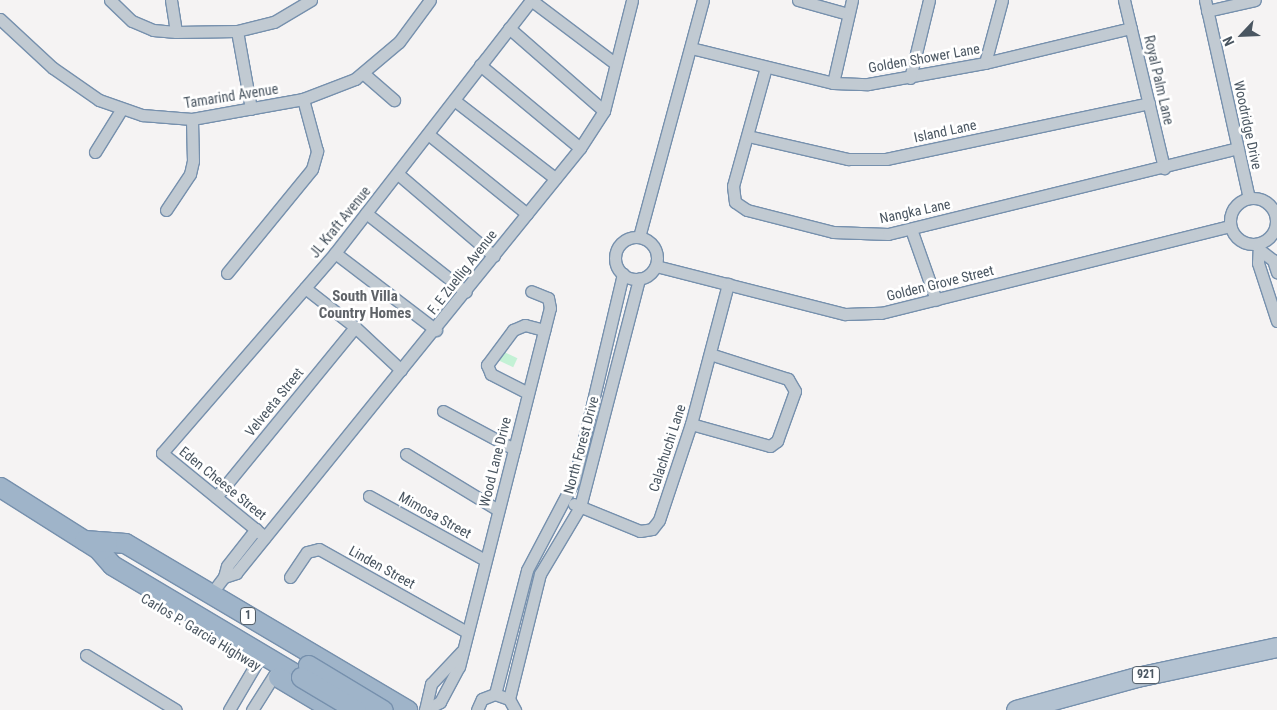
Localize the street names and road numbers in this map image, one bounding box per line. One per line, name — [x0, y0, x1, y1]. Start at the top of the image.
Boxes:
street label: Royal Palm Lane — [1141, 34, 1177, 126]
street label: Golden Shower Lane — [867, 40, 981, 76]
street label: Woodridge Drive — [1230, 79, 1266, 171]
street label: Tamarind Avenue — [183, 80, 279, 112]
street label: Island Lane — [912, 116, 978, 146]
street label: JL Kraft Avenue — [306, 183, 374, 261]
street label: Nangka Lane — [878, 195, 952, 227]
street label: F. E Zuellig Avenue — [424, 226, 500, 318]
street label: Golden Grove Street — [885, 262, 995, 304]
street label: Velveeta Street — [241, 364, 307, 440]
street label: North Forest Drive — [560, 394, 602, 496]
street label: Calachuchi Lane — [645, 402, 689, 494]
street label: Wood Lane Drive — [476, 415, 514, 509]
street label: Eden Cheese Street — [176, 443, 270, 523]
street label: Mimosa Street — [396, 488, 474, 542]
street label: Linden Street — [346, 542, 418, 592]
street label: Carlos P. Garcia Highway — [138, 590, 264, 674]
road number: 1 — [239, 606, 257, 626]
road number: 921 — [1131, 666, 1161, 684]

